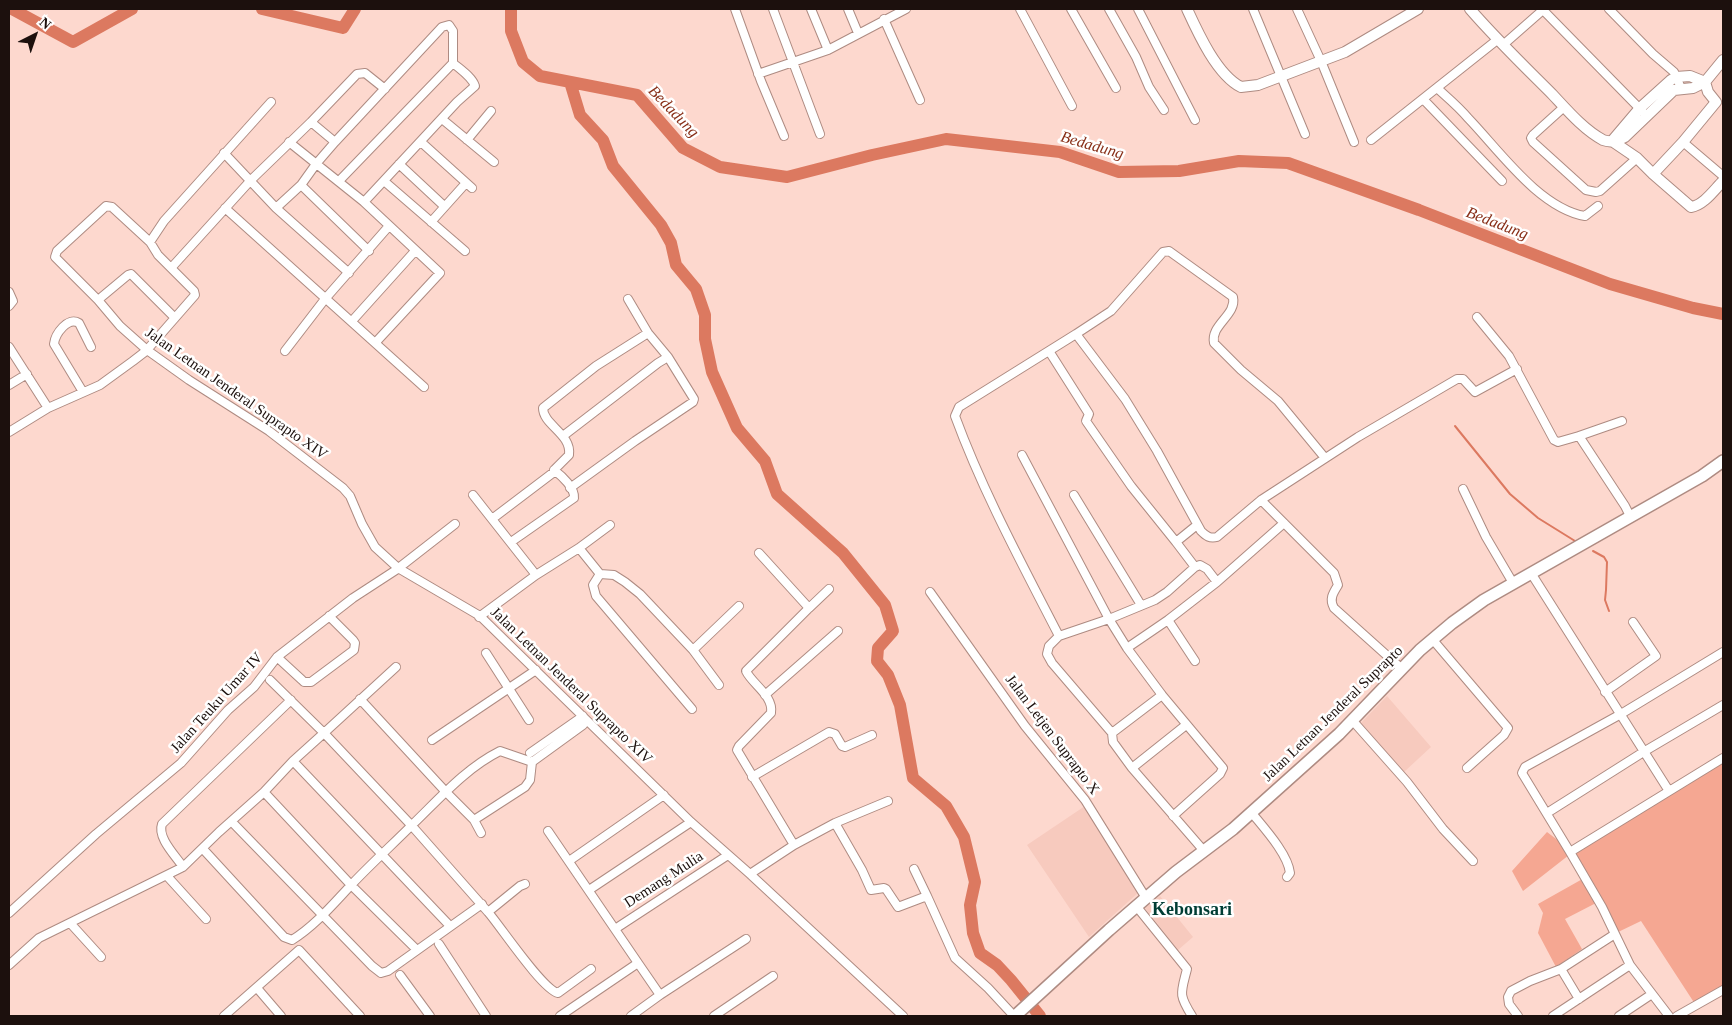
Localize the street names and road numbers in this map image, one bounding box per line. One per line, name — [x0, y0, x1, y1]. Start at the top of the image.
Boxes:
street label: Jalan Letnan Jenderal Suprapto XIV — [141, 324, 331, 464]
street label: Jalan Letnan Jenderal Suprapto XIV — [486, 604, 656, 768]
street label: Jalan Letnan Jenderal Suprapto — [1259, 642, 1407, 786]
street label: Jalan Teuku Umar IV — [167, 649, 267, 757]
street label: Jalan Letjen Suprapto X — [1001, 672, 1103, 798]
street label: Demang Mulia — [621, 848, 707, 912]

